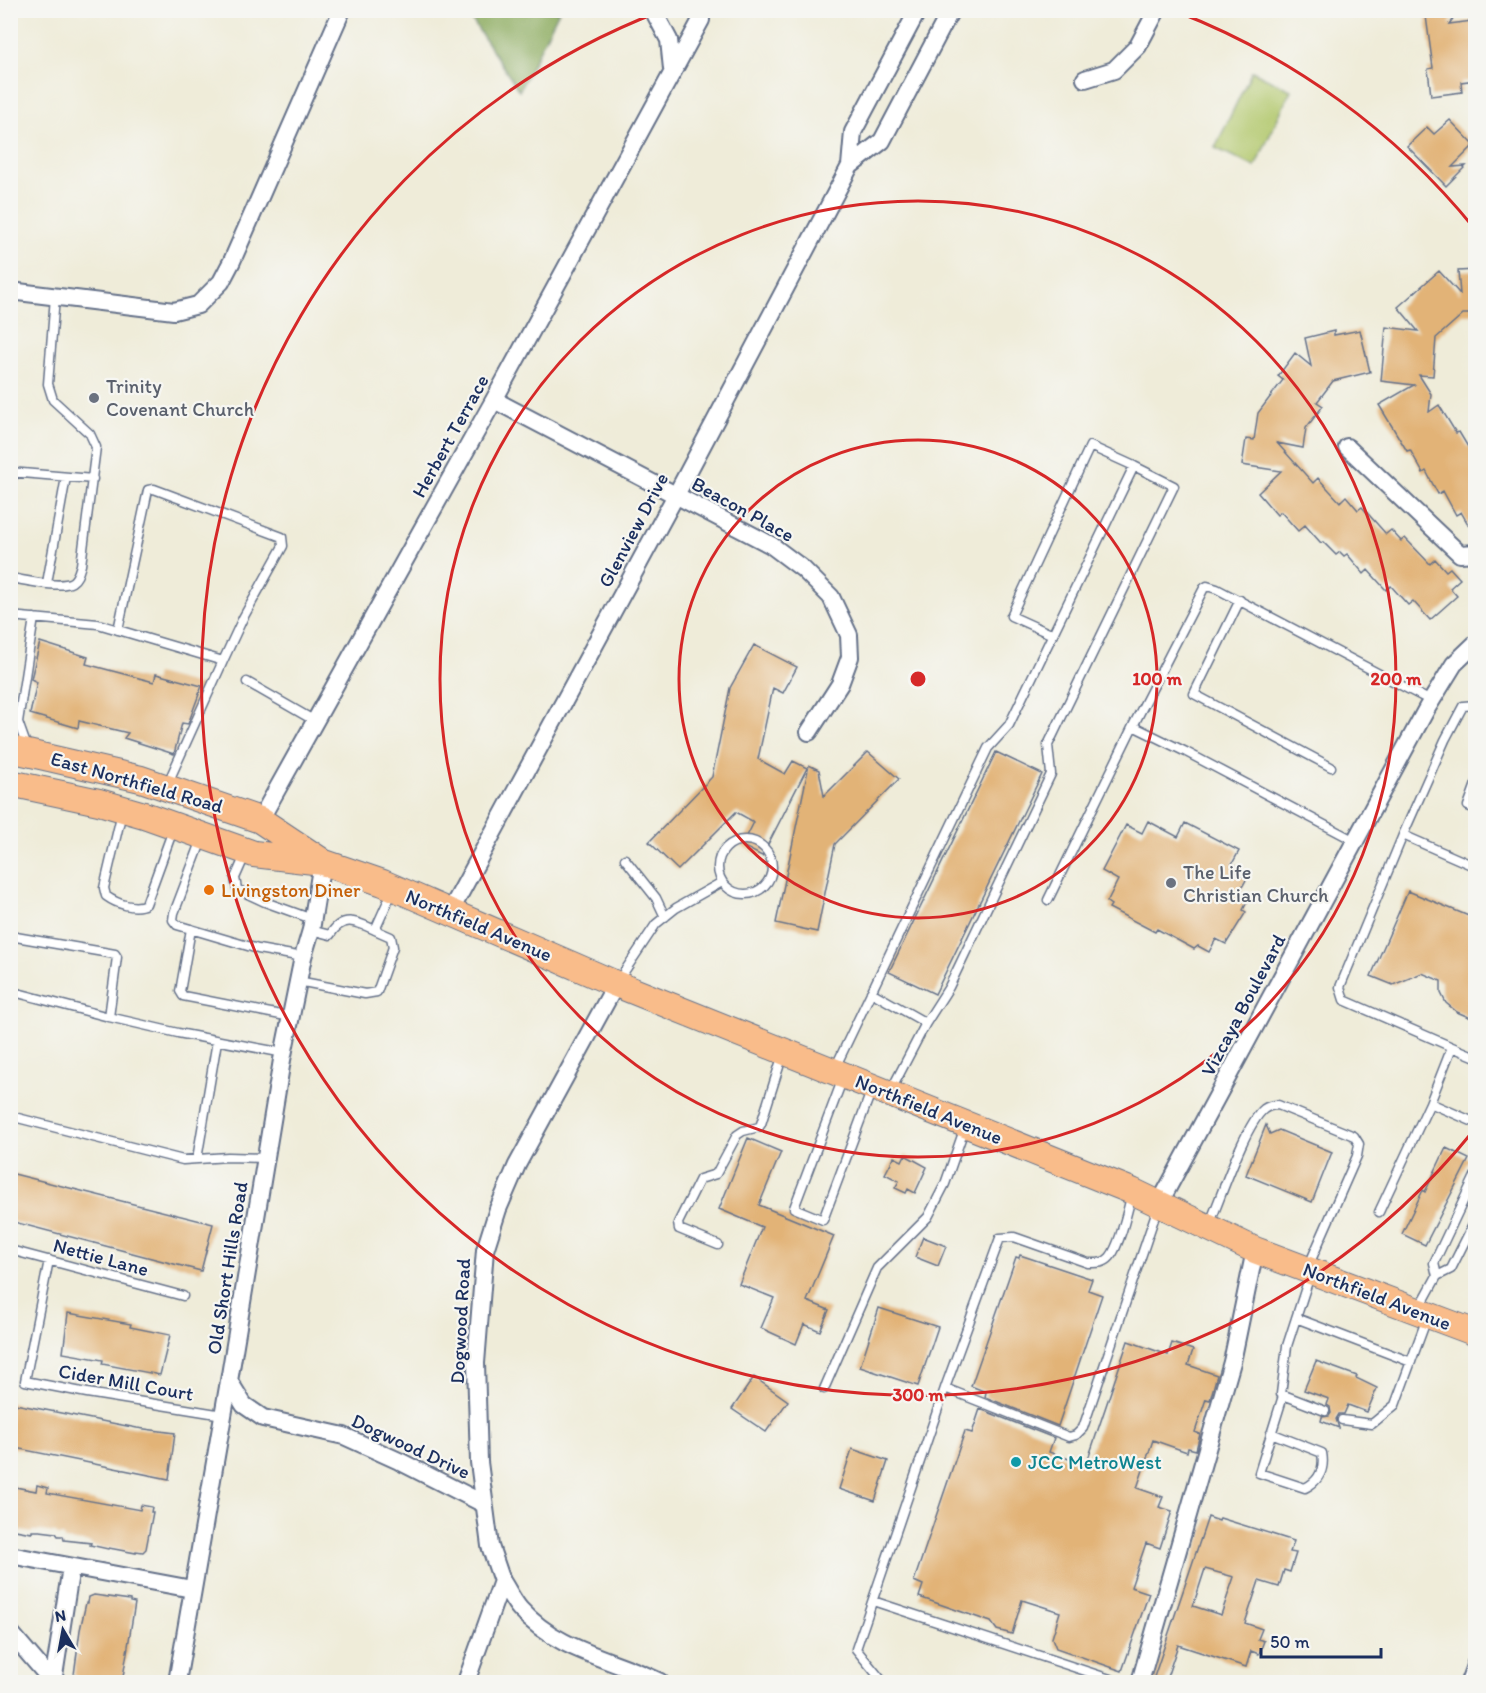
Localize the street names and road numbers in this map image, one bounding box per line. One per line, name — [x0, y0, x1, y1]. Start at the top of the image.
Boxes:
street label: Herbert Terrace — [406, 370, 494, 502]
street label: Glenview Drive — [593, 469, 673, 591]
street label: Beacon Place — [688, 471, 798, 547]
street label: East Northfield Road — [48, 746, 226, 818]
street label: Northfield Avenue — [402, 883, 556, 967]
street label: Vizcaya Boulevard — [1195, 930, 1291, 1080]
street label: Northfield Avenue — [852, 1069, 1006, 1149]
street label: Old Short Hills Road — [201, 1180, 253, 1356]
street label: Nettie Lane — [51, 1233, 151, 1281]
street label: Dogwood Road — [445, 1257, 475, 1385]
street label: Northfield Avenue — [1300, 1257, 1454, 1335]
street label: Cider Mill Court — [57, 1358, 195, 1406]
street label: Dogwood Drive — [348, 1408, 474, 1484]

